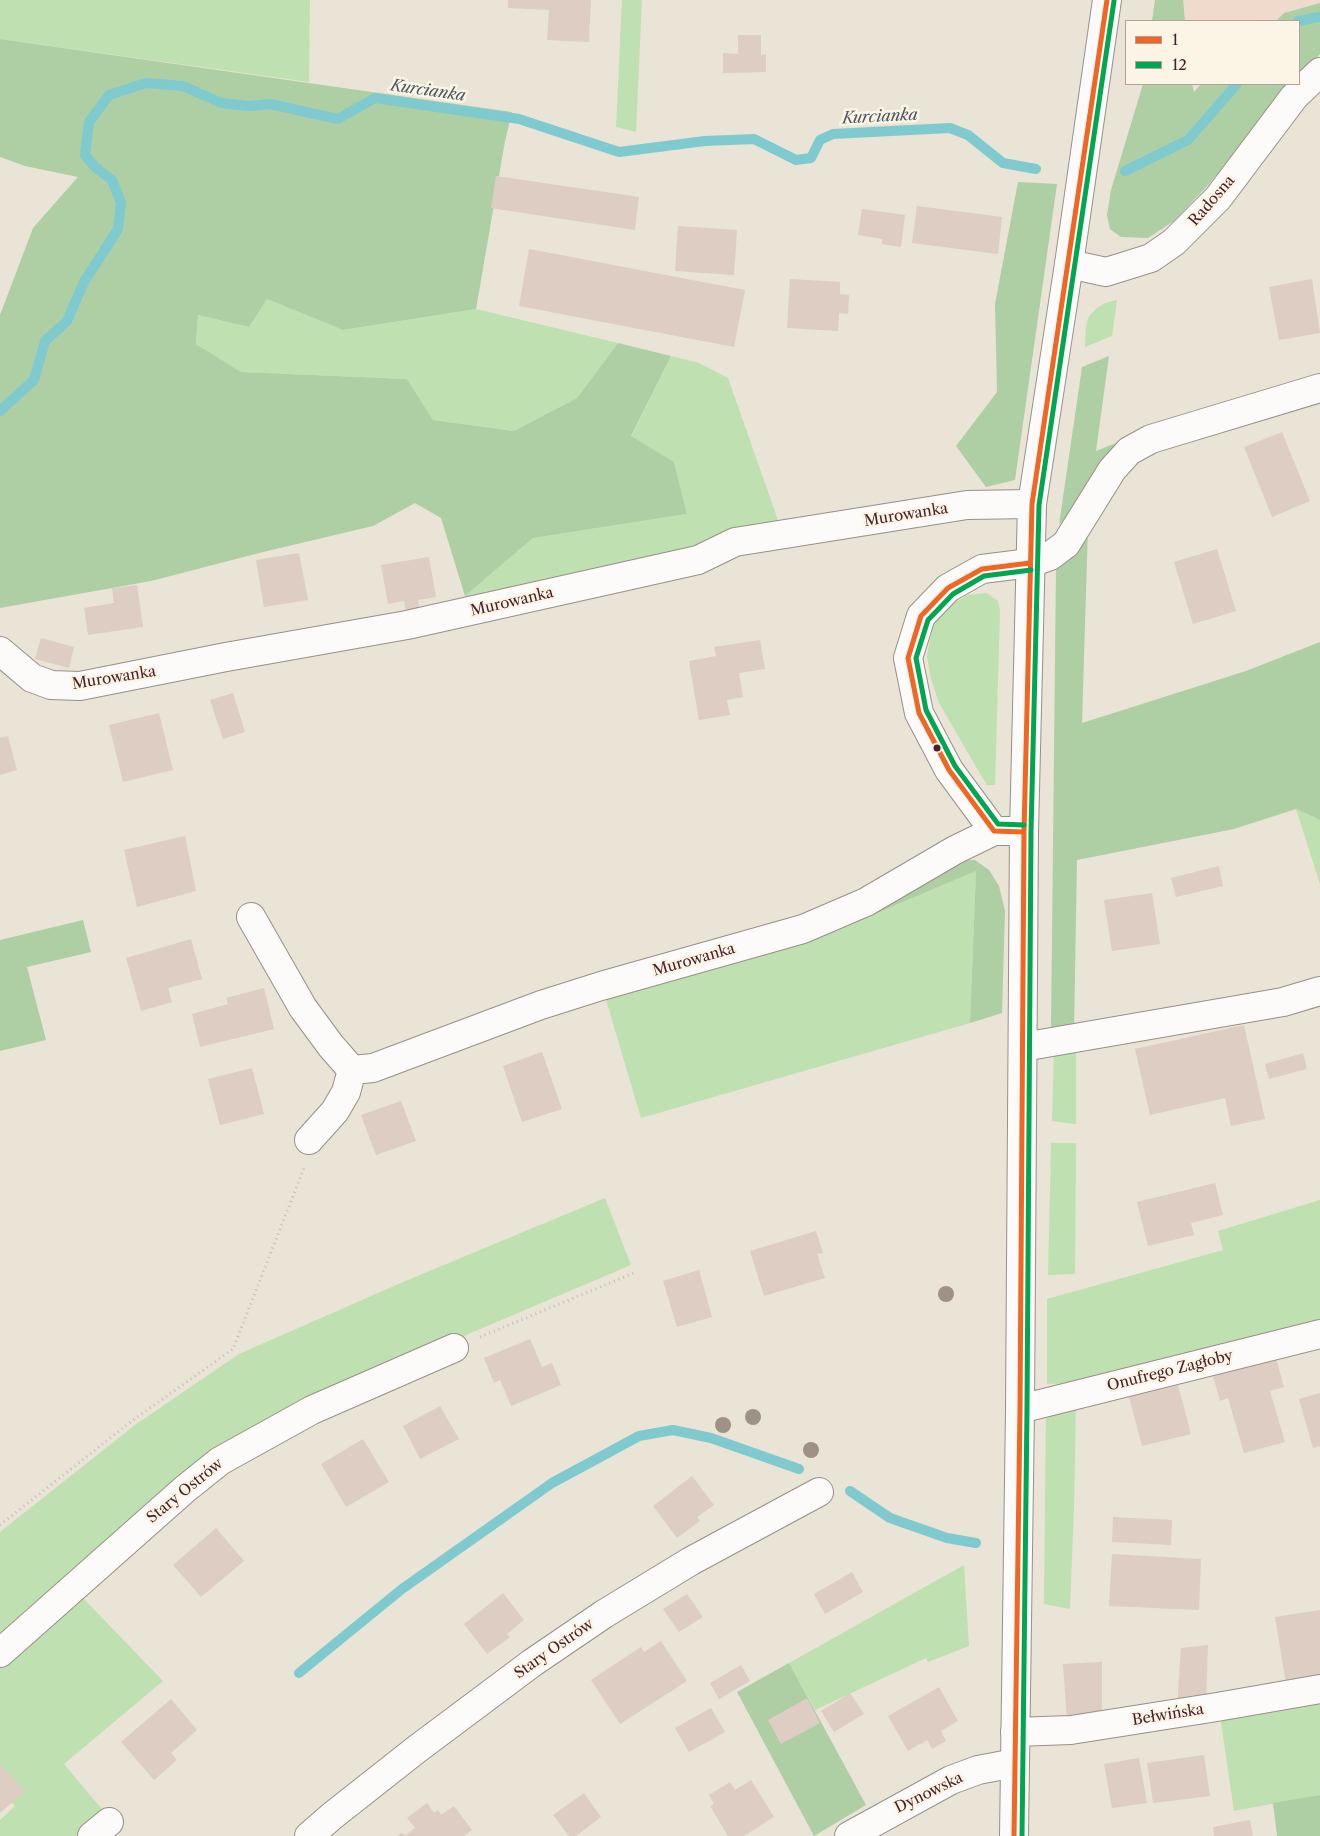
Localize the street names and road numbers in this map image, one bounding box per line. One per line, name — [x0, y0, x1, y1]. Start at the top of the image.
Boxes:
street label: Radosna — [1185, 172, 1239, 230]
street label: Murowanka — [863, 499, 949, 531]
street label: Murowanka — [469, 584, 555, 620]
street label: Murowanka — [71, 662, 157, 694]
street label: Murowanka — [651, 940, 737, 980]
street label: Onufrego Zagłoby — [1105, 1347, 1235, 1395]
street label: Stary Ostrów — [143, 1455, 227, 1527]
street label: Stary Ostrów — [511, 1615, 597, 1683]
street label: Bełwińska — [1131, 1700, 1205, 1730]
street label: Dynowska — [892, 1769, 966, 1817]

